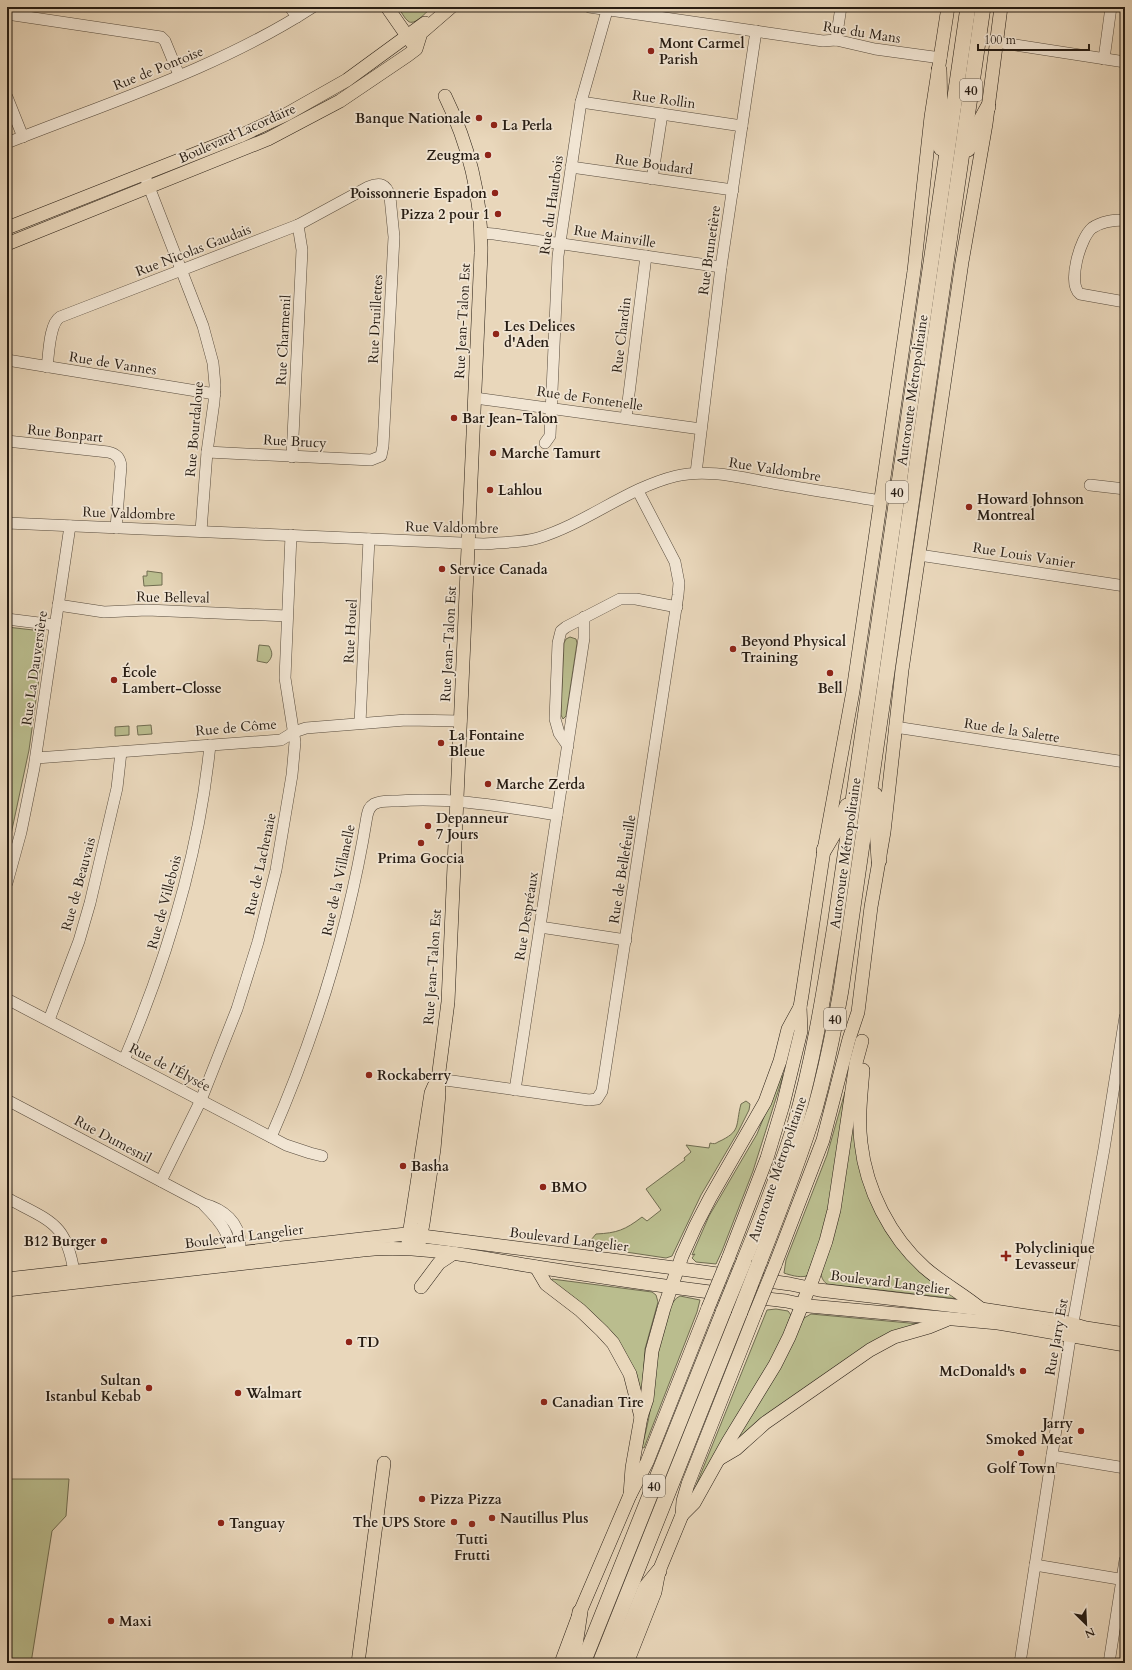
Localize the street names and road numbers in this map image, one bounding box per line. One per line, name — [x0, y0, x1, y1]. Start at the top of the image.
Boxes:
street label: Rue du Mans — [822, 17, 902, 48]
street label: Rue de Pontoise — [110, 42, 206, 95]
road number: 40 — [960, 79, 982, 101]
street label: Rue Rollin — [631, 86, 697, 113]
street label: Boulevard Lacordaire — [176, 99, 299, 168]
street label: Rue Boudard — [614, 150, 695, 179]
street label: Rue du Hautbois — [535, 154, 568, 256]
street label: Rue Brunetière — [694, 204, 725, 296]
street label: Rue Nicolas Gaudais — [133, 220, 254, 281]
street label: Rue Mainville — [572, 221, 657, 252]
street label: Rue Jean-Talon Est — [450, 262, 475, 379]
street label: Rue Druillettes — [364, 274, 387, 364]
street label: Rue Charmenil — [272, 294, 295, 386]
street label: Rue Chardin — [607, 296, 636, 374]
street label: Autoroute Métropolitaine — [892, 313, 933, 467]
street label: Rue de Vannes — [68, 347, 158, 380]
street label: Rue Bourdaloue — [181, 380, 208, 478]
street label: Rue de Fontenelle — [536, 382, 644, 415]
street label: Rue Bonpart — [26, 420, 104, 447]
street label: Rue Brucy — [263, 430, 328, 453]
street label: Rue Valdombre — [727, 453, 822, 486]
road number: 40 — [886, 481, 908, 503]
street label: Rue Valdombre — [82, 502, 176, 525]
street label: Rue Valdombre — [405, 517, 499, 538]
street label: Rue Louis Vanier — [971, 538, 1077, 573]
street label: Rue Jean-Talon Est — [436, 585, 461, 702]
street label: Rue Belleval — [136, 587, 210, 608]
street label: Rue Houel — [339, 598, 362, 664]
street label: Rue La Dauversière — [17, 609, 52, 727]
street label: Rue de Côme — [195, 714, 277, 741]
street label: Rue de la Salette — [963, 714, 1061, 747]
street label: Autoroute Métropolitaine — [825, 776, 866, 930]
street label: Rue de Lachenaie — [240, 811, 281, 917]
street label: Rue de Bellefeuille — [604, 813, 640, 925]
street label: Rue de la Villanelle — [317, 823, 360, 938]
street label: Rue de Beauvais — [57, 835, 100, 933]
street label: Rue de Villebois — [143, 853, 186, 951]
street label: Rue Despréaux — [510, 870, 543, 962]
street label: Rue Jean-Talon Est — [419, 908, 446, 1025]
road number: 40 — [824, 1008, 846, 1030]
street label: Rue de l'Élysée — [126, 1039, 214, 1096]
street label: Autoroute Métropolitaine — [744, 1094, 811, 1244]
street label: Rue Dumesnil — [71, 1111, 155, 1168]
street label: Boulevard Langelier — [183, 1220, 306, 1253]
street label: Boulevard Langelier — [508, 1223, 630, 1256]
street label: Boulevard Langelier — [829, 1266, 951, 1299]
street label: Rue Jarry Est — [1040, 1297, 1073, 1377]
road number: 40 — [643, 1475, 665, 1497]

